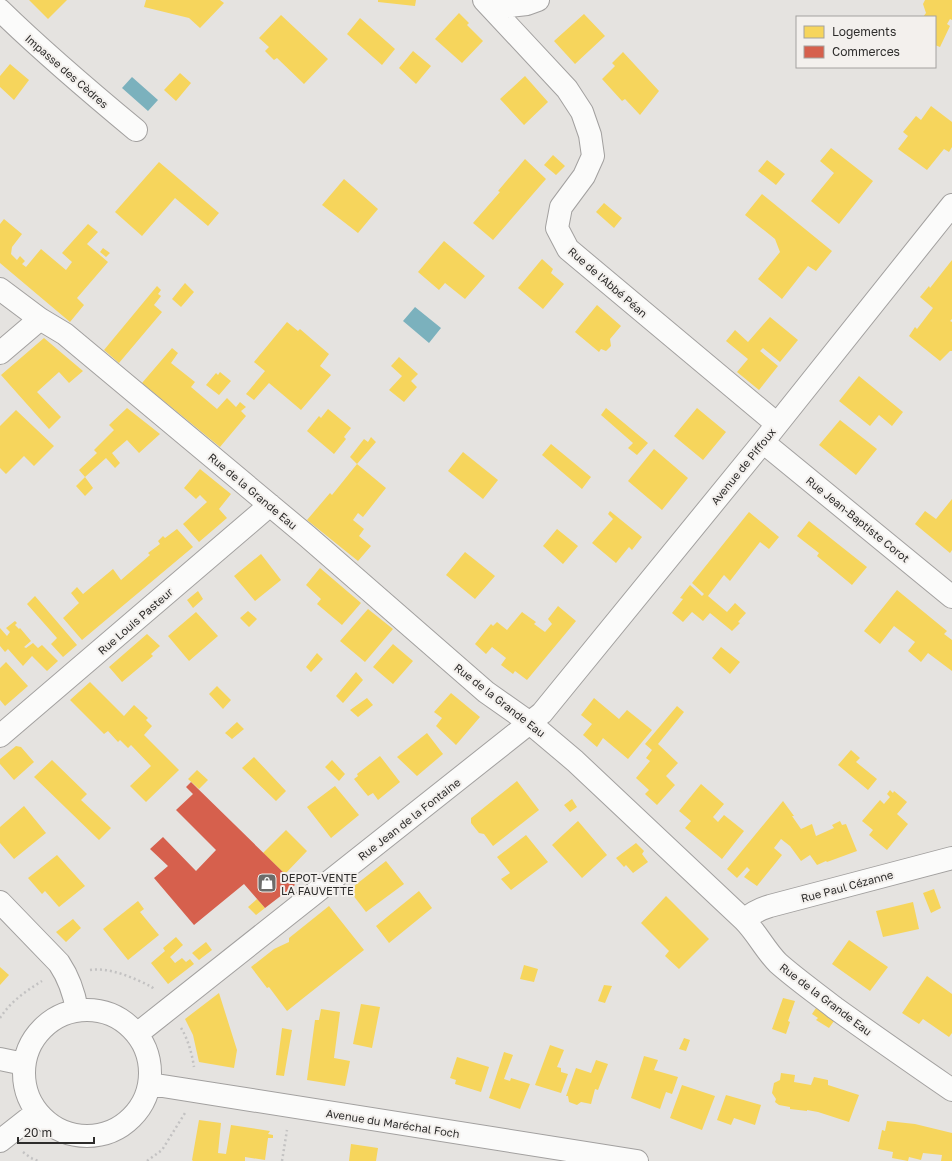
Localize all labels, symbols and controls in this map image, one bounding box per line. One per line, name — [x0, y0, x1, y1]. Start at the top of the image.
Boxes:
legend — [796, 16, 936, 68]
text: Logements — [832, 24, 896, 39]
street label: Impasse des Cèdres — [23, 31, 111, 111]
text: Commerces — [832, 44, 900, 59]
street label: Rue de l'Abbé Péan — [566, 244, 650, 320]
street label: Avenue de Piffoux — [708, 425, 778, 507]
street label: Rue de la Grande Eau — [206, 450, 300, 532]
street label: Rue Jean-Baptiste Corot — [804, 473, 912, 565]
street label: Rue Louis Pasteur — [95, 585, 176, 657]
street label: Rue de la Grande Eau — [452, 660, 548, 740]
street label: Rue Jean de la Fontaine — [355, 775, 463, 863]
street label: Rue Paul Cézanne — [799, 867, 895, 905]
place label: DEPOT-VENTE LA FAUVETTE — [281, 871, 357, 897]
shop icon: DEPOT-VENTE LA FAUVETTE — [256, 872, 278, 894]
street label: Rue de la Grande Eau — [777, 960, 875, 1038]
street label: Avenue du Maréchal Foch — [325, 1106, 461, 1140]
scale bar — [18, 1119, 94, 1145]
text: 20 m — [24, 1125, 52, 1140]

